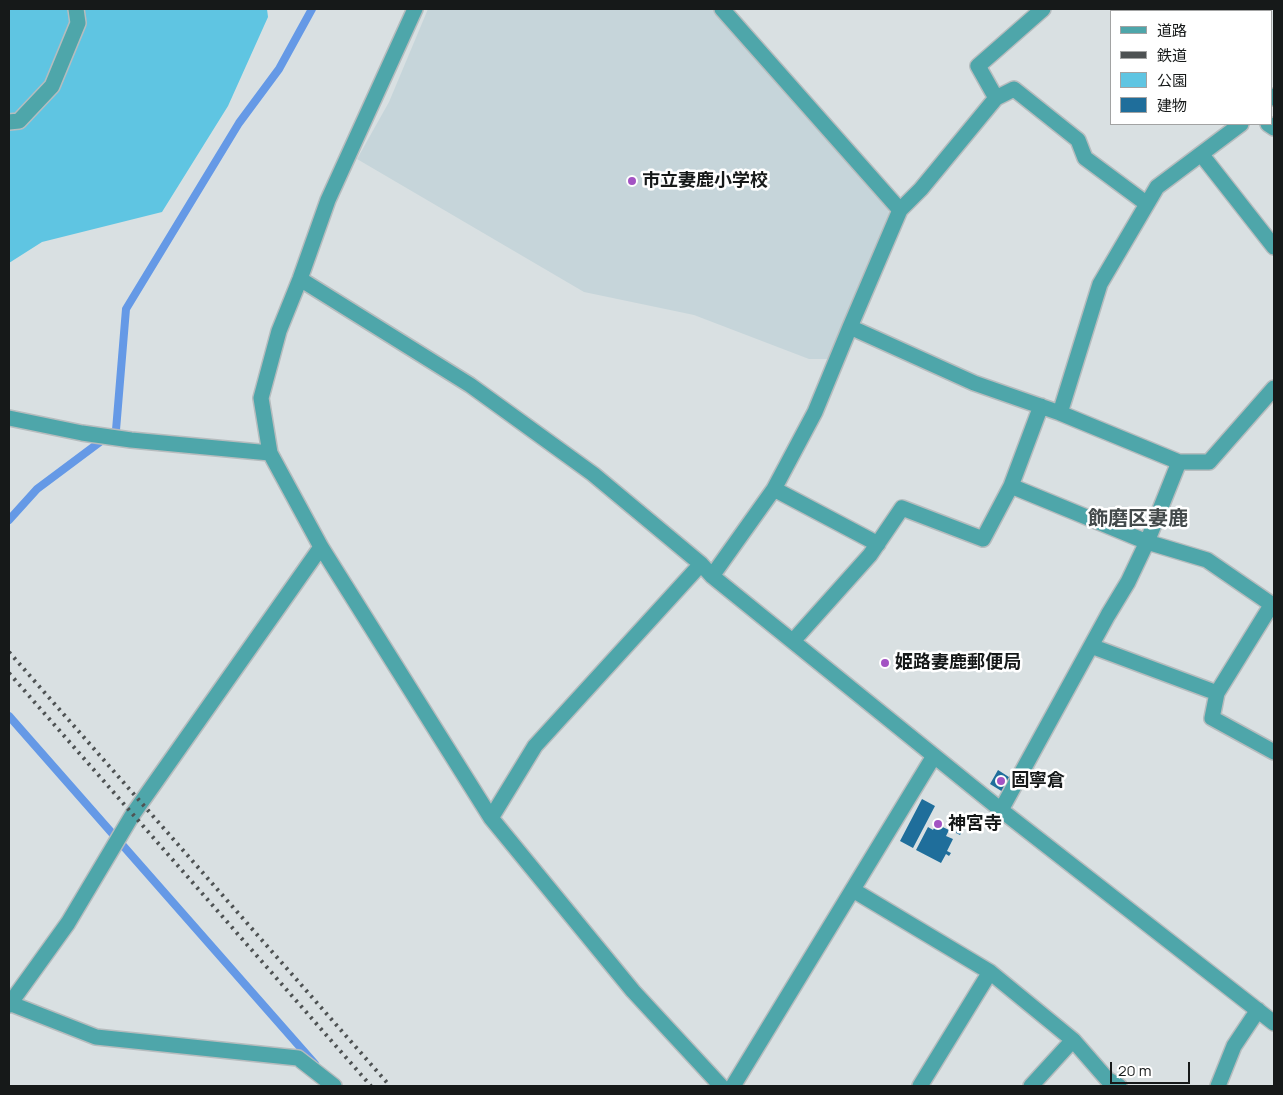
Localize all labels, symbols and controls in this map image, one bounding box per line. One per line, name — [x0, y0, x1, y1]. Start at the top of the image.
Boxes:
legend — [1110, 10, 1273, 125]
text: 道路 — [1157, 20, 1187, 41]
text: 鉄道 — [1157, 45, 1187, 66]
text: 公園 — [1157, 70, 1187, 91]
text: 建物 — [1157, 95, 1187, 116]
place label: 市立妻鹿小学校 — [642, 170, 768, 192]
marker: 市立妻鹿小学校 — [626, 175, 638, 187]
district label: 飾磨区妻鹿 — [1088, 507, 1188, 531]
place label: 姫路妻鹿郵便局 — [895, 652, 1021, 674]
marker: 姫路妻鹿郵便局 — [879, 657, 891, 669]
place label: 固寧倉 — [1011, 770, 1065, 792]
marker: 固寧倉 — [995, 775, 1007, 787]
place label: 神宮寺 — [948, 813, 1002, 835]
marker: 神宮寺 — [932, 818, 944, 830]
scale bar — [1113, 1052, 1193, 1084]
text: 20 m — [1118, 1060, 1151, 1081]

